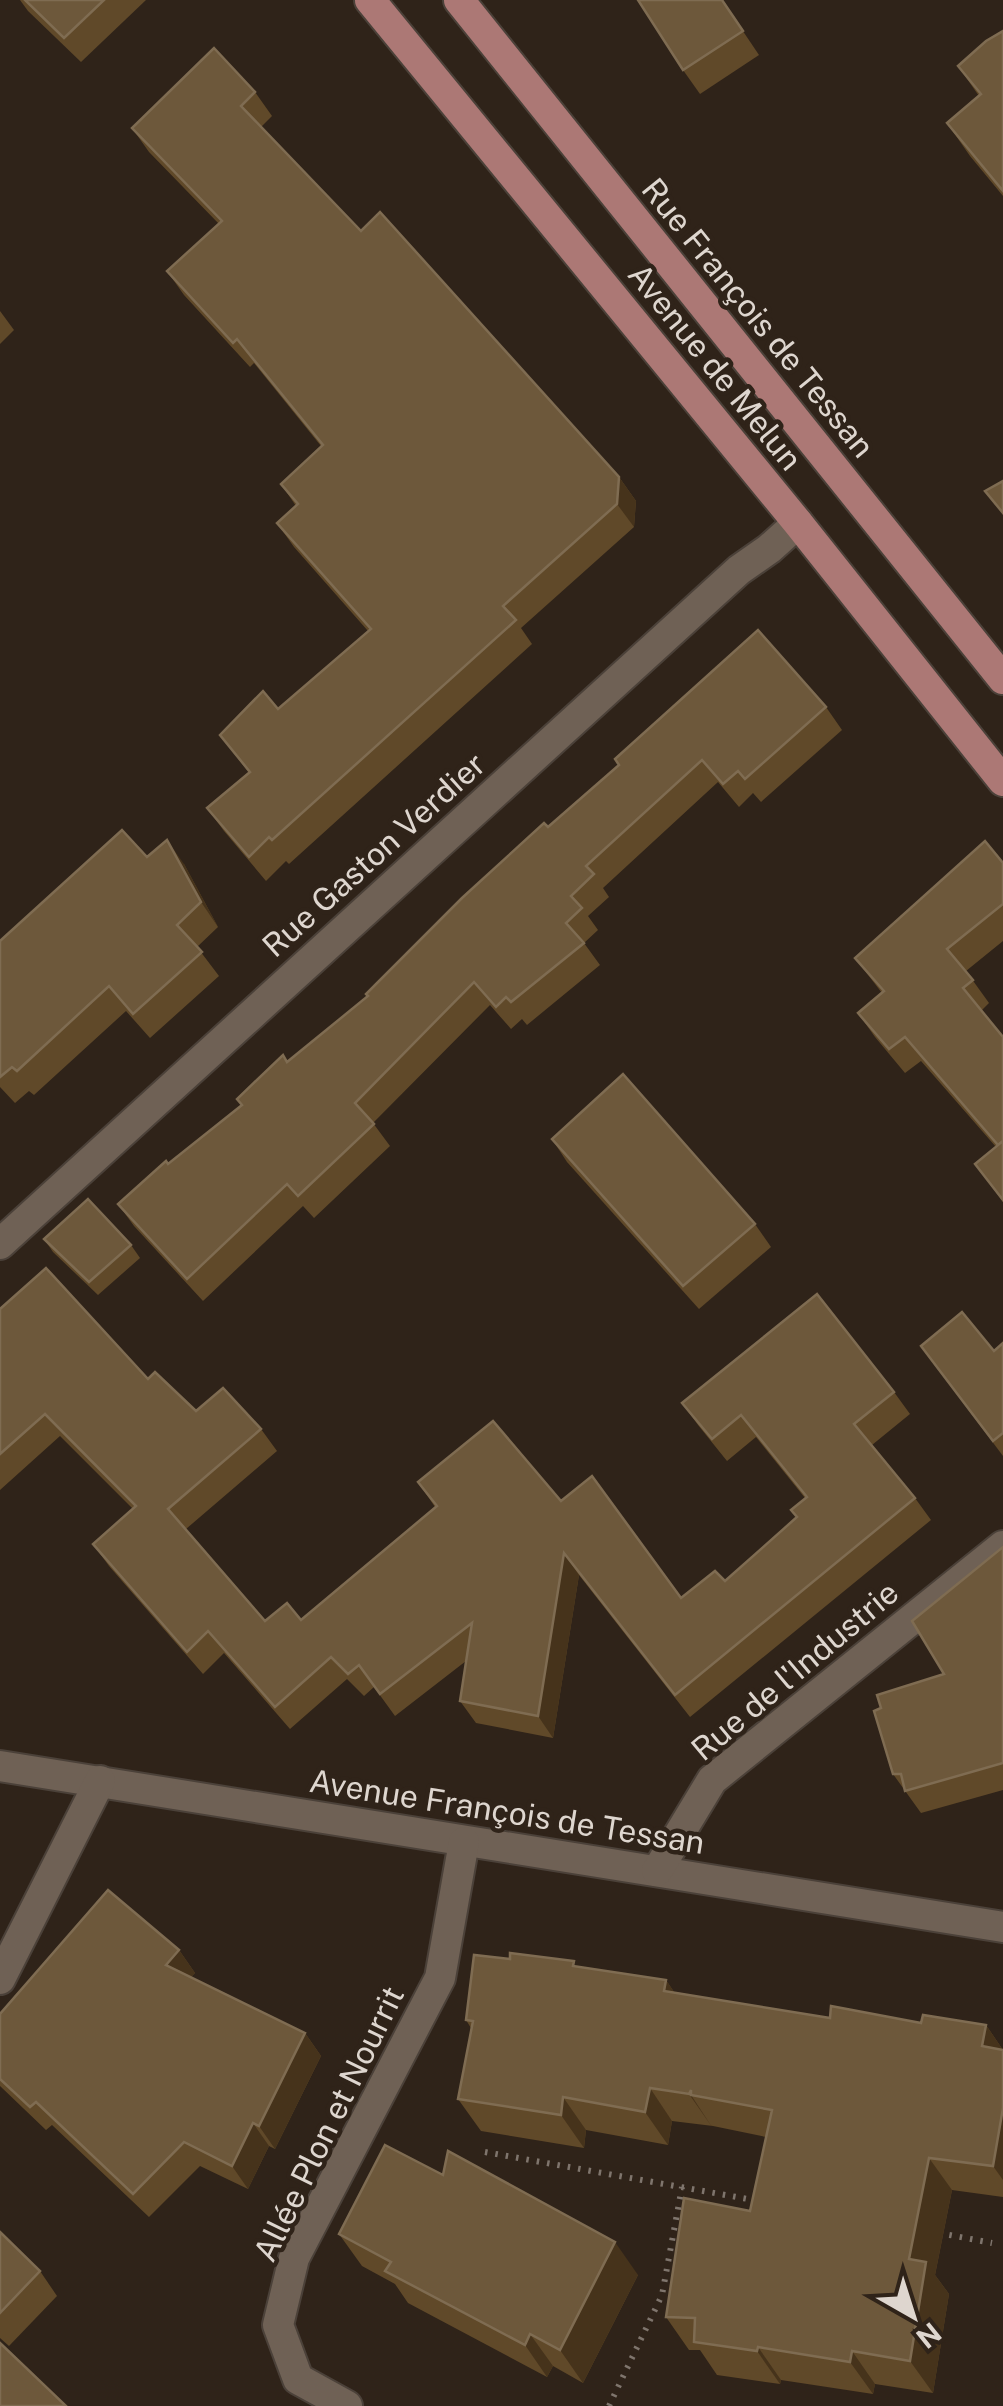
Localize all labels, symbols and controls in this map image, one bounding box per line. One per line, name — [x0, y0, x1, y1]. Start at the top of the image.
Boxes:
street label: Rue François de Tessan — [635, 171, 882, 464]
street label: Avenue de Melun — [621, 256, 810, 477]
street label: Rue Gaston Verdier — [255, 745, 492, 964]
street label: Rue de l'Industrie — [684, 1573, 905, 1768]
street label: Avenue François de Tessan — [307, 1762, 707, 1861]
street label: Allée Plon et Nourrit — [246, 1980, 411, 2267]
north arrow — [863, 2266, 963, 2366]
text: N — [910, 2316, 948, 2356]

